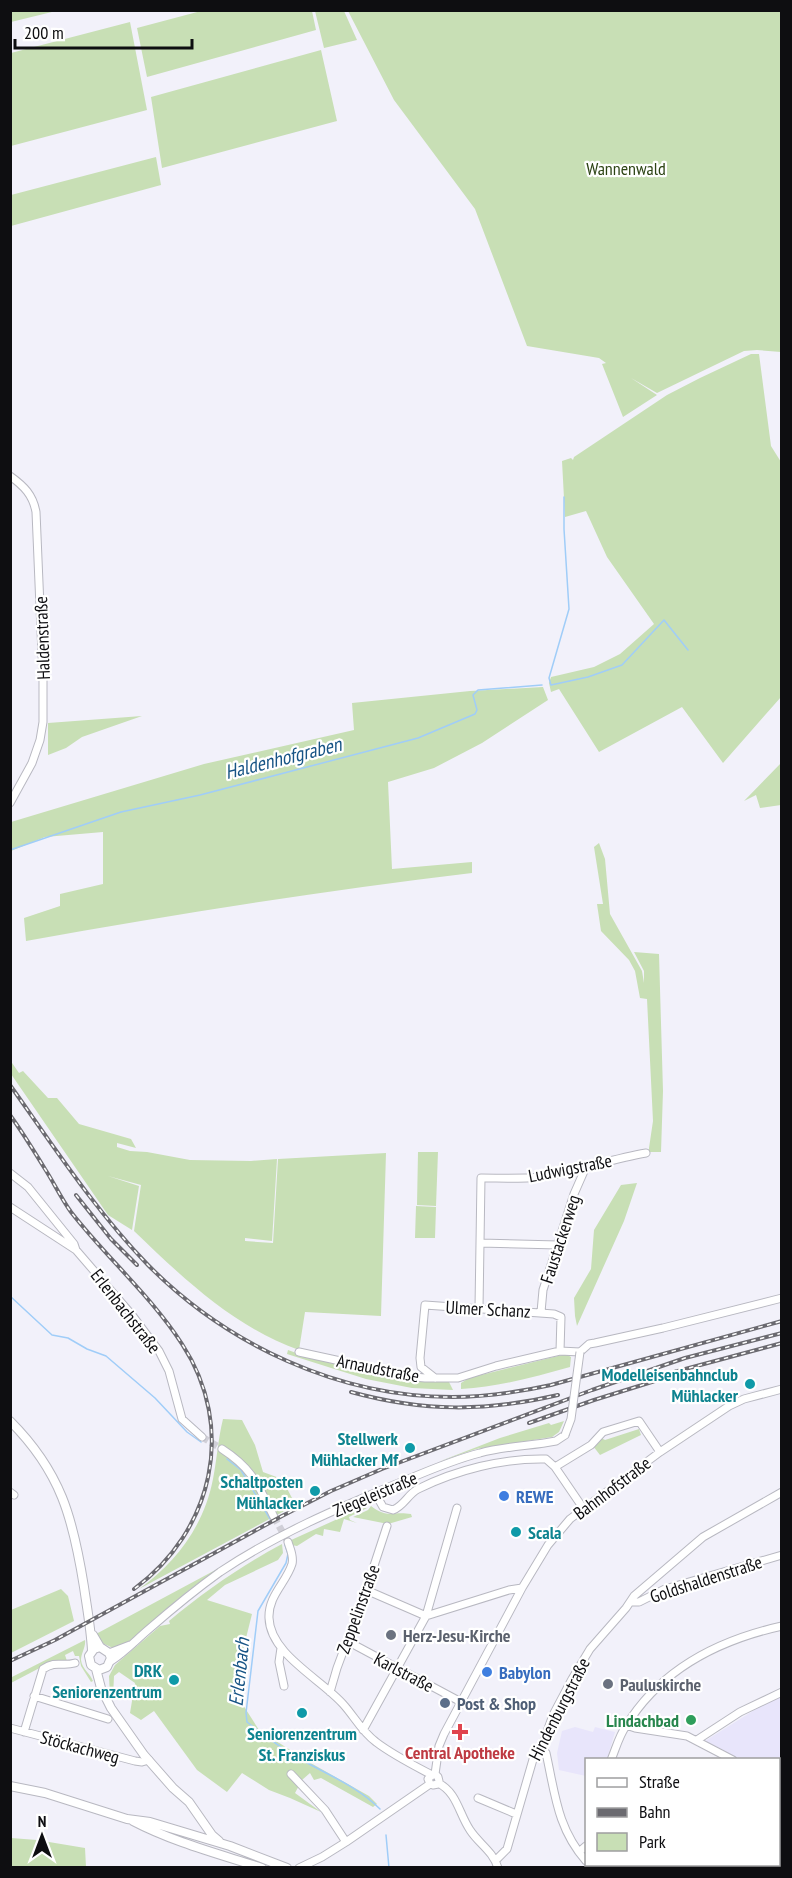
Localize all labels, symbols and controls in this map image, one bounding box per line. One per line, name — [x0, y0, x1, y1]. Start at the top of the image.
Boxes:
scale bar — [15, 12, 192, 50]
text: 200 m — [24, 21, 64, 44]
park label: Wannenwald — [586, 157, 666, 180]
street label: Haldenstraße — [29, 596, 55, 680]
water label: Haldenhofgraben — [222, 731, 345, 785]
street label: Ludwigstraße — [526, 1149, 614, 1187]
street label: Faustackerweg — [535, 1192, 585, 1286]
street label: Erlenbachstraße — [86, 1264, 166, 1358]
street label: Ulmer Schanz — [445, 1295, 531, 1323]
street label: Arnaudstraße — [335, 1349, 421, 1387]
place label: Modelleisenbahnclub Mühlacker — [601, 1363, 739, 1407]
marker: Modelleisenbahnclub Mühlacker — [743, 1377, 757, 1391]
place label: Stellwerk Mühlacker Mf — [311, 1427, 399, 1471]
marker: Stellwerk Mühlacker Mf — [403, 1441, 417, 1455]
street label: Bahnhofstraße — [569, 1451, 655, 1525]
street label: Ziegeleistraße — [329, 1466, 421, 1522]
place label: Schaltposten Mühlacker — [220, 1470, 304, 1514]
marker: Schaltposten Mühlacker — [308, 1484, 322, 1498]
place label: REWE — [516, 1485, 554, 1508]
marker: REWE — [497, 1489, 511, 1503]
place label: Scala — [528, 1521, 561, 1544]
marker: Scala — [509, 1525, 523, 1539]
street label: Goldshaldenstraße — [647, 1550, 765, 1608]
street label: Zeppelinstraße — [331, 1561, 385, 1657]
place label: Herz-Jesu-Kirche — [403, 1624, 511, 1647]
marker: Herz-Jesu-Kirche — [384, 1628, 398, 1642]
water label: Erlenbach — [222, 1635, 256, 1707]
street label: Karlstraße — [370, 1647, 438, 1697]
street label: Hindenburgstraße — [523, 1654, 595, 1764]
place label: DRK Seniorenzentrum — [52, 1659, 163, 1703]
place label: Babylon — [499, 1661, 551, 1684]
marker: Babylon — [480, 1665, 494, 1679]
marker: DRK Seniorenzentrum — [167, 1673, 181, 1687]
place label: Pauluskirche — [620, 1673, 701, 1696]
marker: Pauluskirche — [601, 1677, 615, 1691]
place label: Post & Shop — [457, 1692, 536, 1715]
marker: Post & Shop — [438, 1696, 452, 1710]
marker: Seniorenzentrum St. Franziskus — [295, 1706, 309, 1720]
place label: Lindachbad — [606, 1709, 679, 1732]
marker: Lindachbad — [684, 1713, 698, 1727]
place label: Seniorenzentrum St. Franziskus — [247, 1722, 357, 1766]
street label: Stöckachweg — [38, 1725, 122, 1769]
marker: Central Apotheke — [453, 1725, 467, 1739]
place label: Central Apotheke — [405, 1741, 515, 1764]
legend — [585, 1758, 780, 1866]
text: Straße — [639, 1770, 680, 1793]
text: Bahn — [639, 1800, 671, 1823]
north arrow — [12, 1806, 72, 1866]
text: N — [38, 1811, 46, 1831]
text: Park — [639, 1830, 666, 1853]

